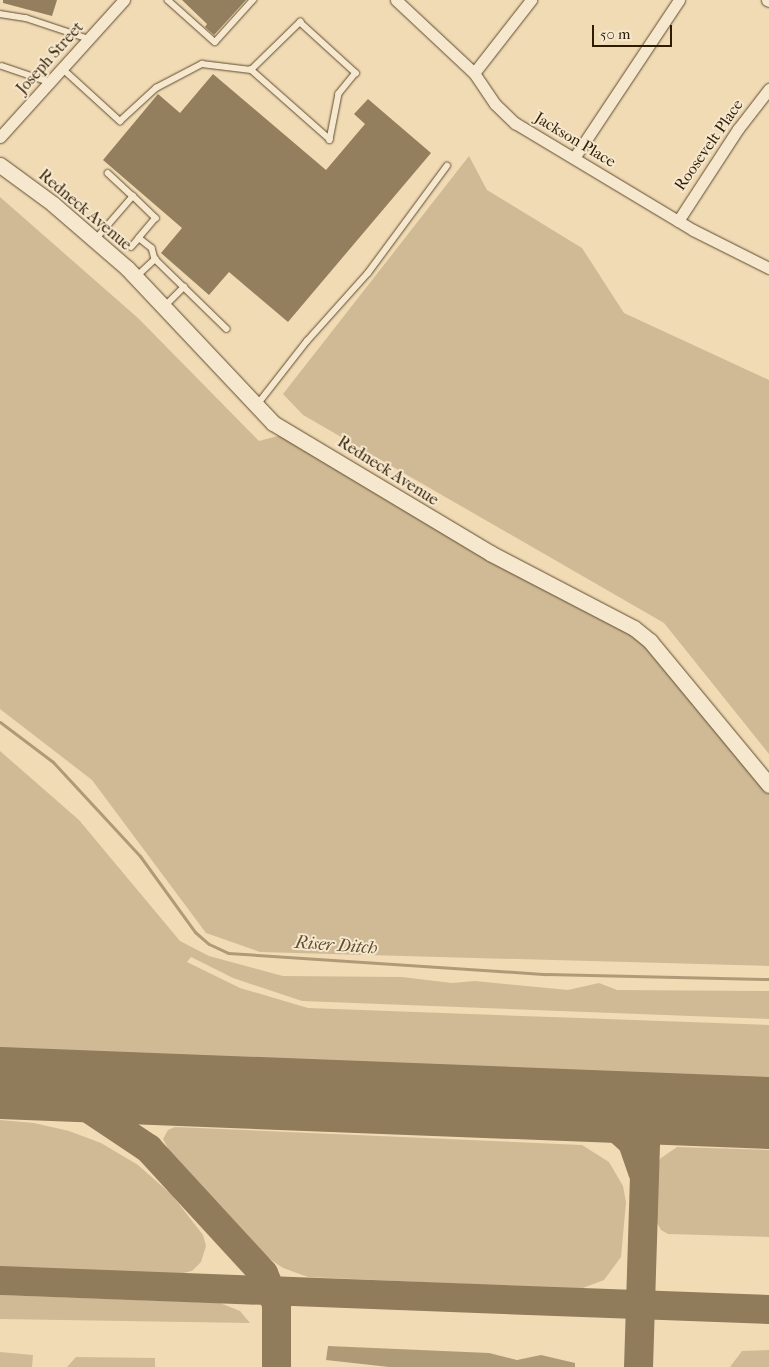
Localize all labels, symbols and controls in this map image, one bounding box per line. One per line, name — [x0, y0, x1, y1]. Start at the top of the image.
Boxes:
scale bar — [594, 15, 674, 47]
street label: Joseph Street — [12, 18, 88, 98]
text: 50 m — [600, 25, 630, 43]
street label: Roosevelt Place — [671, 96, 747, 194]
street label: Jackson Place — [531, 108, 619, 172]
street label: Redneck Avenue — [35, 166, 135, 254]
street label: Redneck Avenue — [334, 432, 442, 510]
water label: Riser Ditch — [294, 932, 378, 960]

